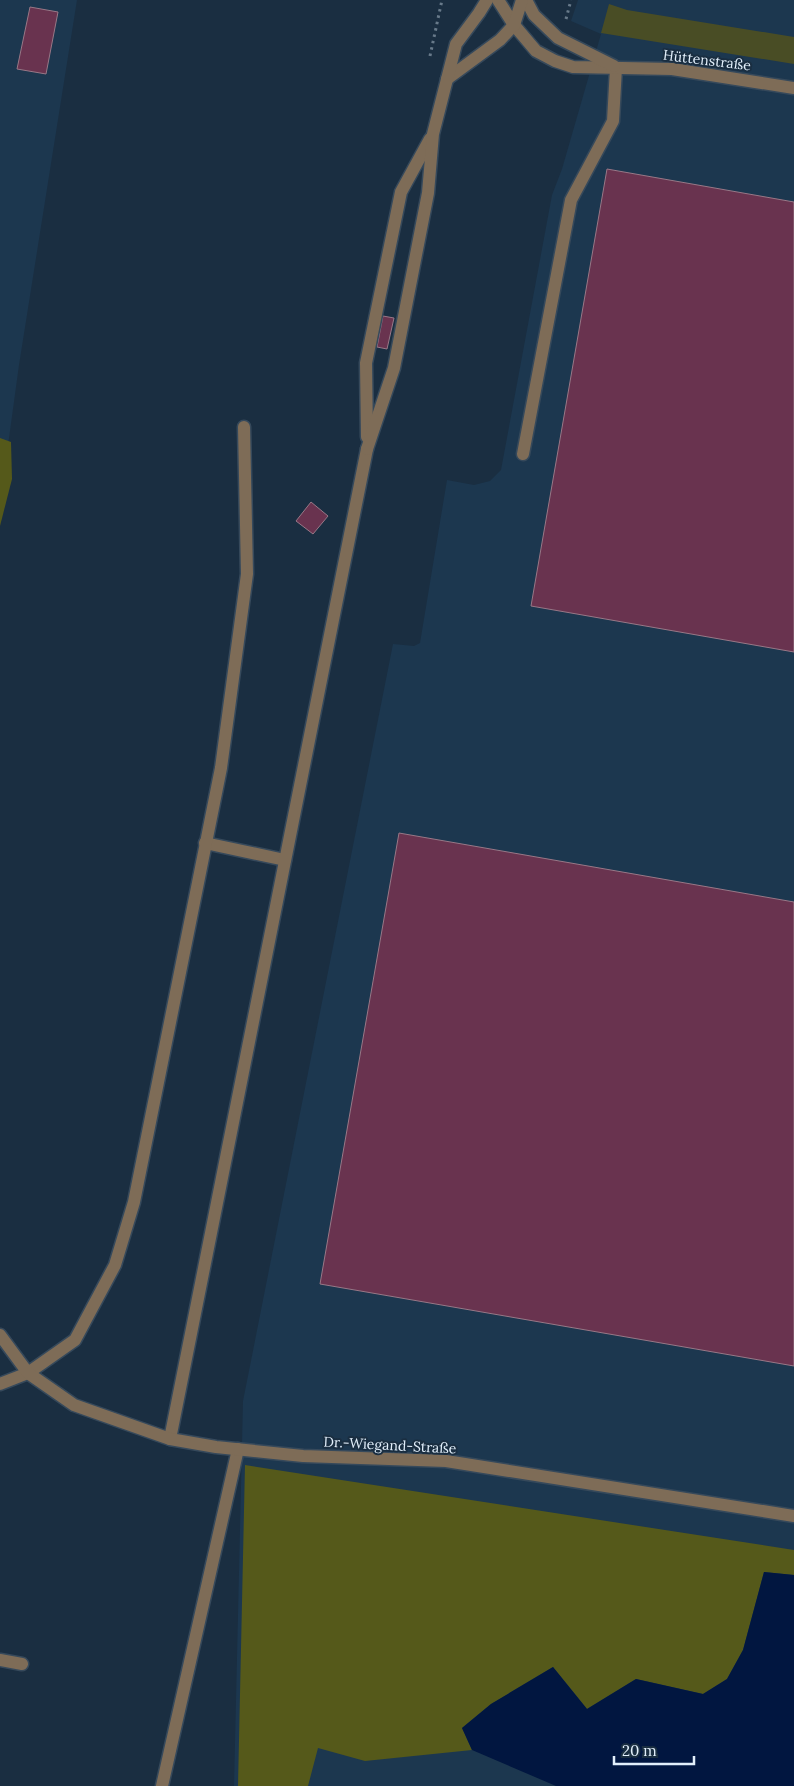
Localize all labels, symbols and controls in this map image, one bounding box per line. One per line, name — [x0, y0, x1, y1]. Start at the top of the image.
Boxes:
street label: Hüttenstraße — [662, 46, 752, 74]
street label: Dr.-Wiegand-Straße — [323, 1433, 457, 1457]
scale bar — [614, 1734, 694, 1766]
text: 20 m — [622, 1741, 657, 1760]

